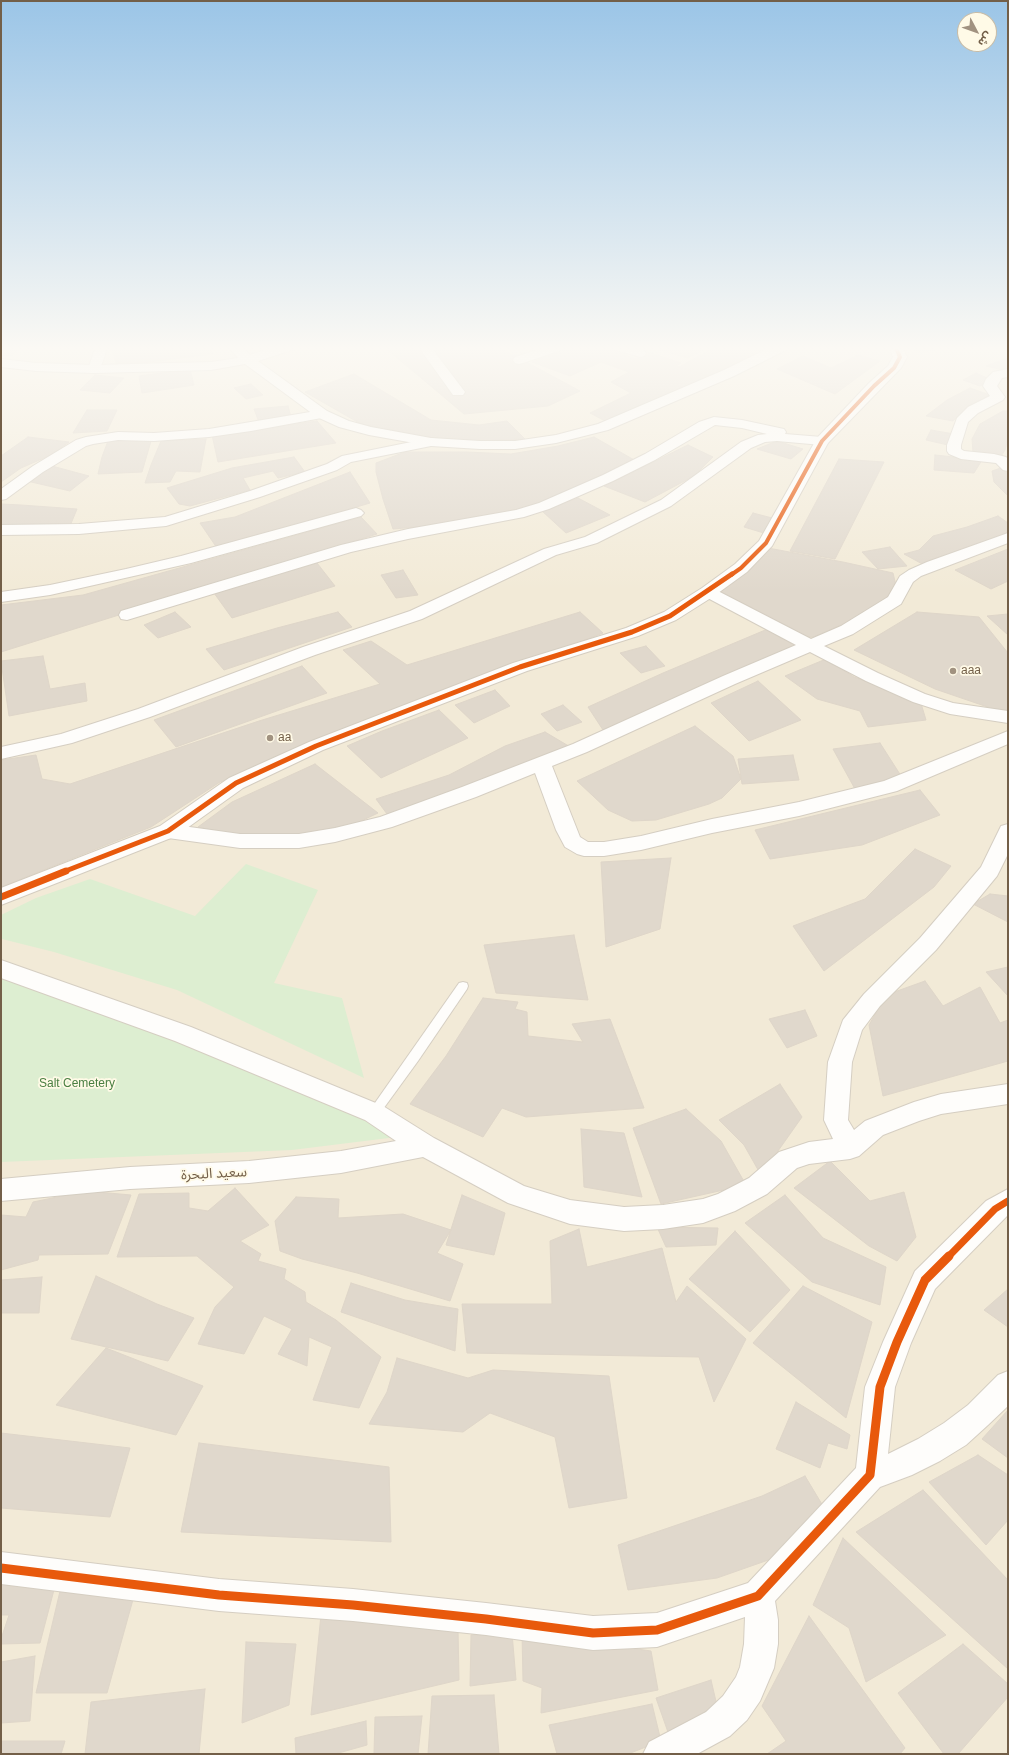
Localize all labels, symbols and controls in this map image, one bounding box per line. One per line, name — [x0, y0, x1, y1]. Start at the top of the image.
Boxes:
north arrow — [957, 12, 997, 52]
text: ش — [976, 30, 995, 49]
place label: aaa — [961, 664, 981, 678]
marker: aaa — [948, 666, 958, 676]
place label: aa — [278, 731, 291, 745]
marker: aa — [265, 733, 275, 743]
park label: Salt Cemetery — [39, 1077, 115, 1091]
street label: سعيد البحرة — [181, 1164, 247, 1184]

